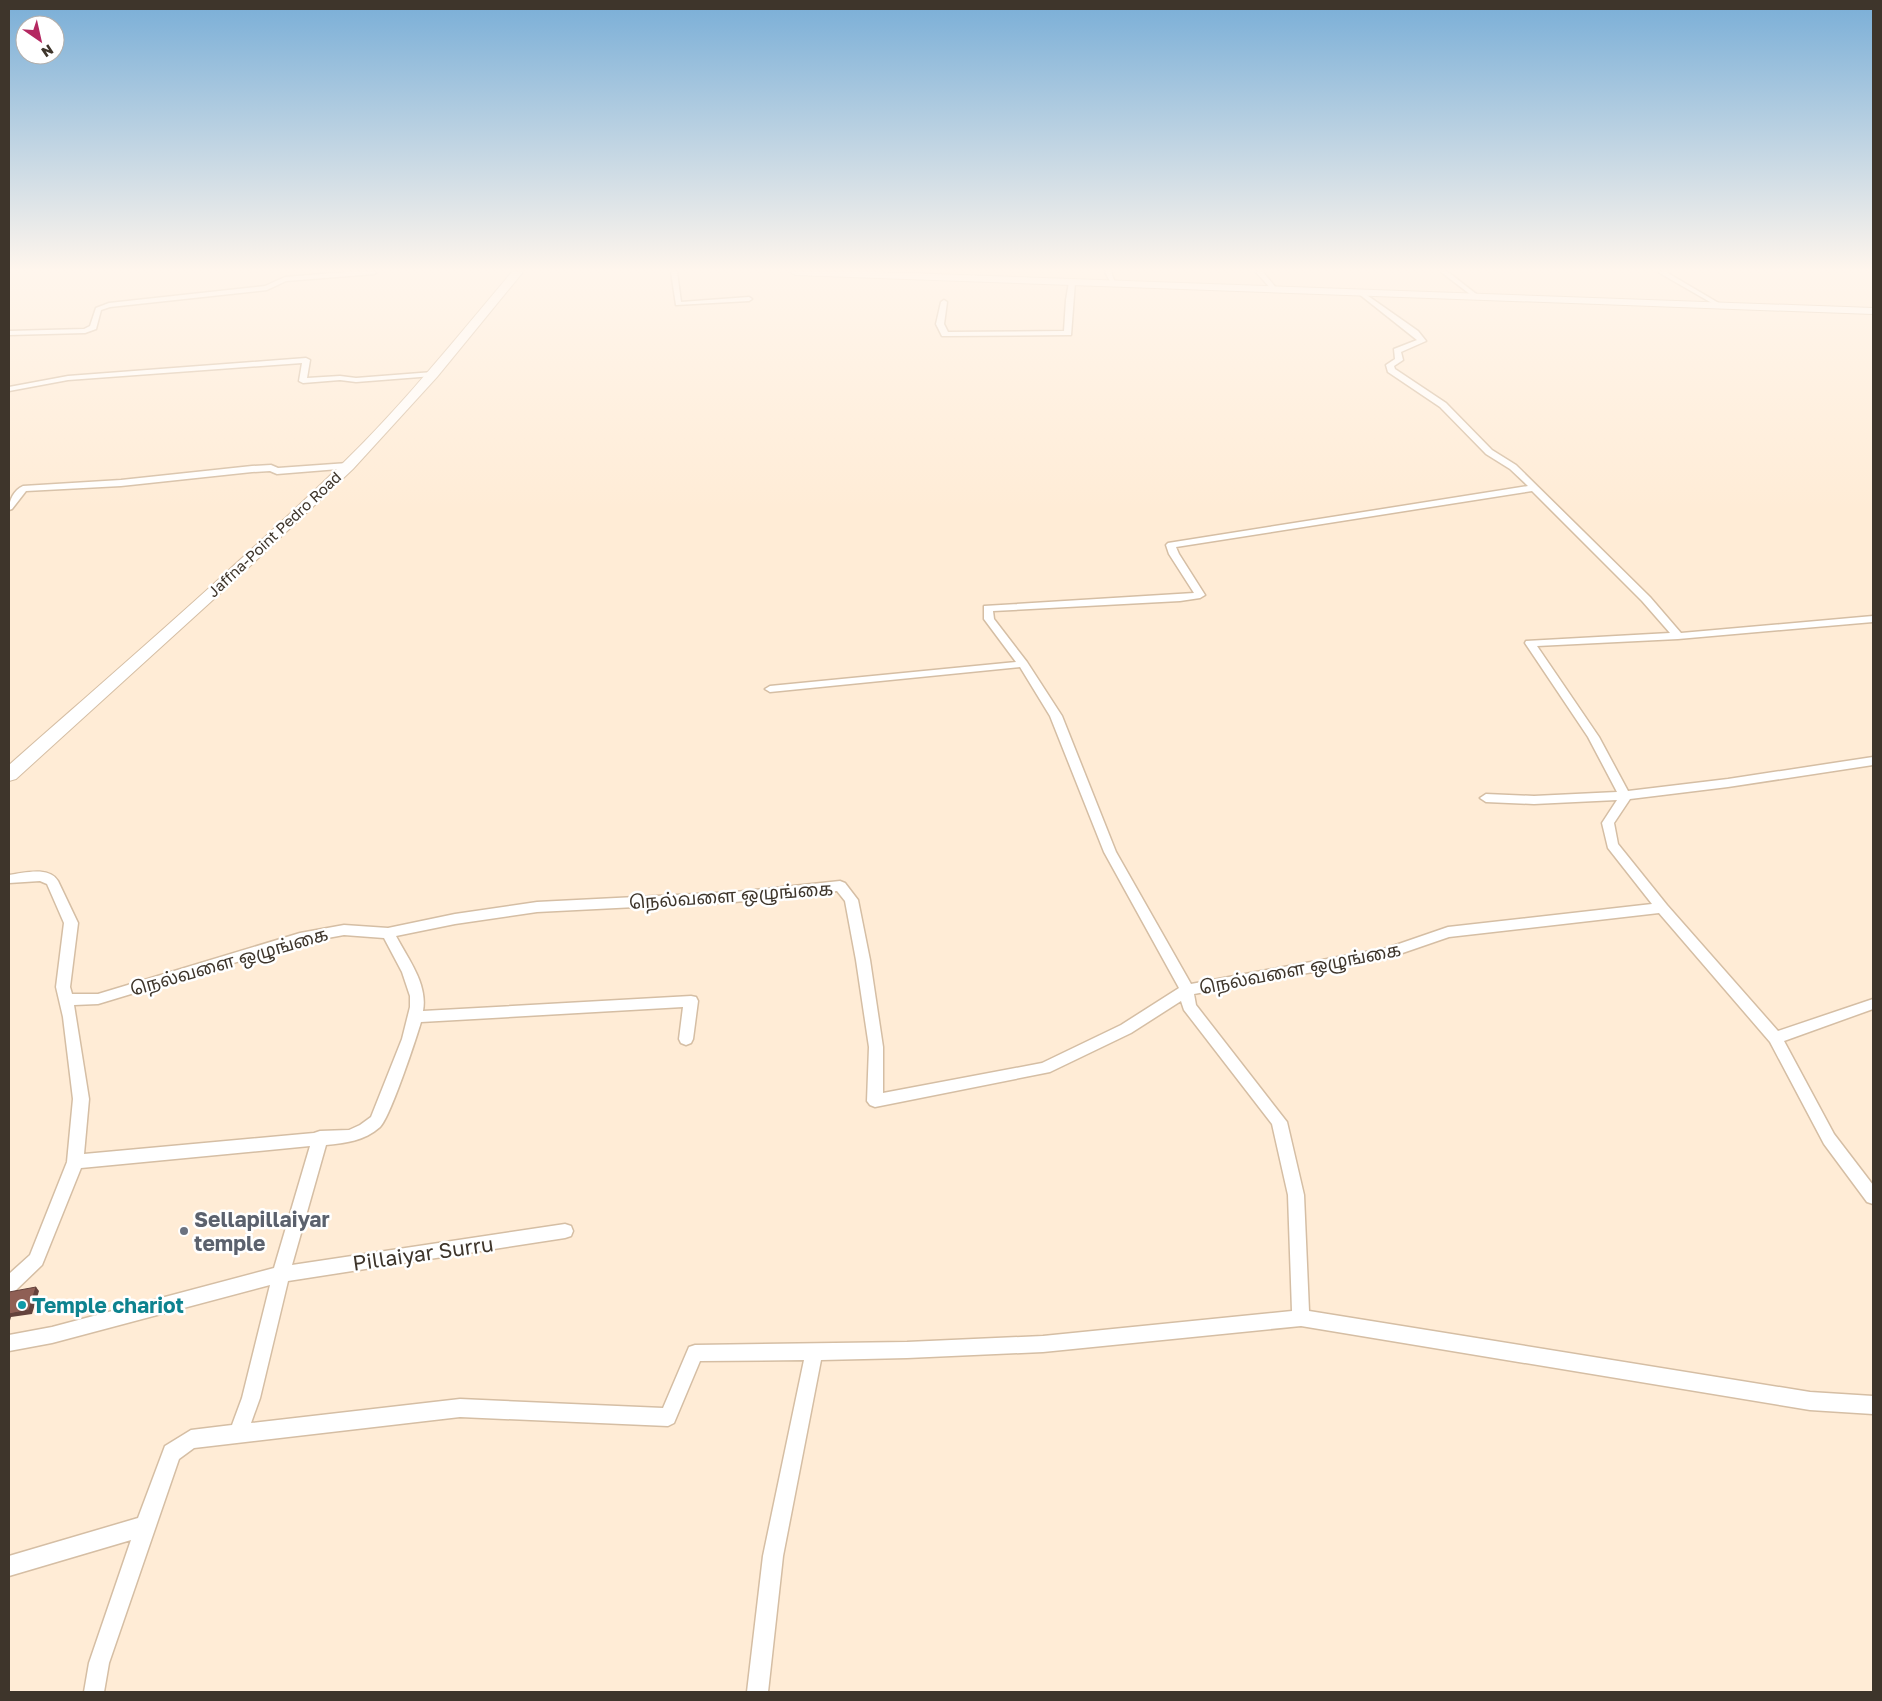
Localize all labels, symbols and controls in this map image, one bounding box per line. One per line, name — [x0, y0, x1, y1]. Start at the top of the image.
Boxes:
north arrow — [15, 15, 65, 65]
text: N — [38, 41, 57, 61]
street label: Jaffna-Point Pedro Road — [204, 468, 344, 600]
street label: நெல்வளை ஒழுங்கை — [628, 877, 834, 916]
street label: நெல்வளை ஒழுங்கை — [128, 922, 331, 1003]
street label: நெல்வளை ஒழுங்கை — [1197, 938, 1403, 1001]
place label: Sellapillaiyar temple — [194, 1206, 330, 1256]
marker: Sellapillaiyar temple — [178, 1225, 190, 1237]
street label: Pillaiyar Surru — [351, 1230, 495, 1276]
place label: Temple chariot — [32, 1292, 184, 1318]
marker: Temple chariot — [16, 1299, 28, 1311]

